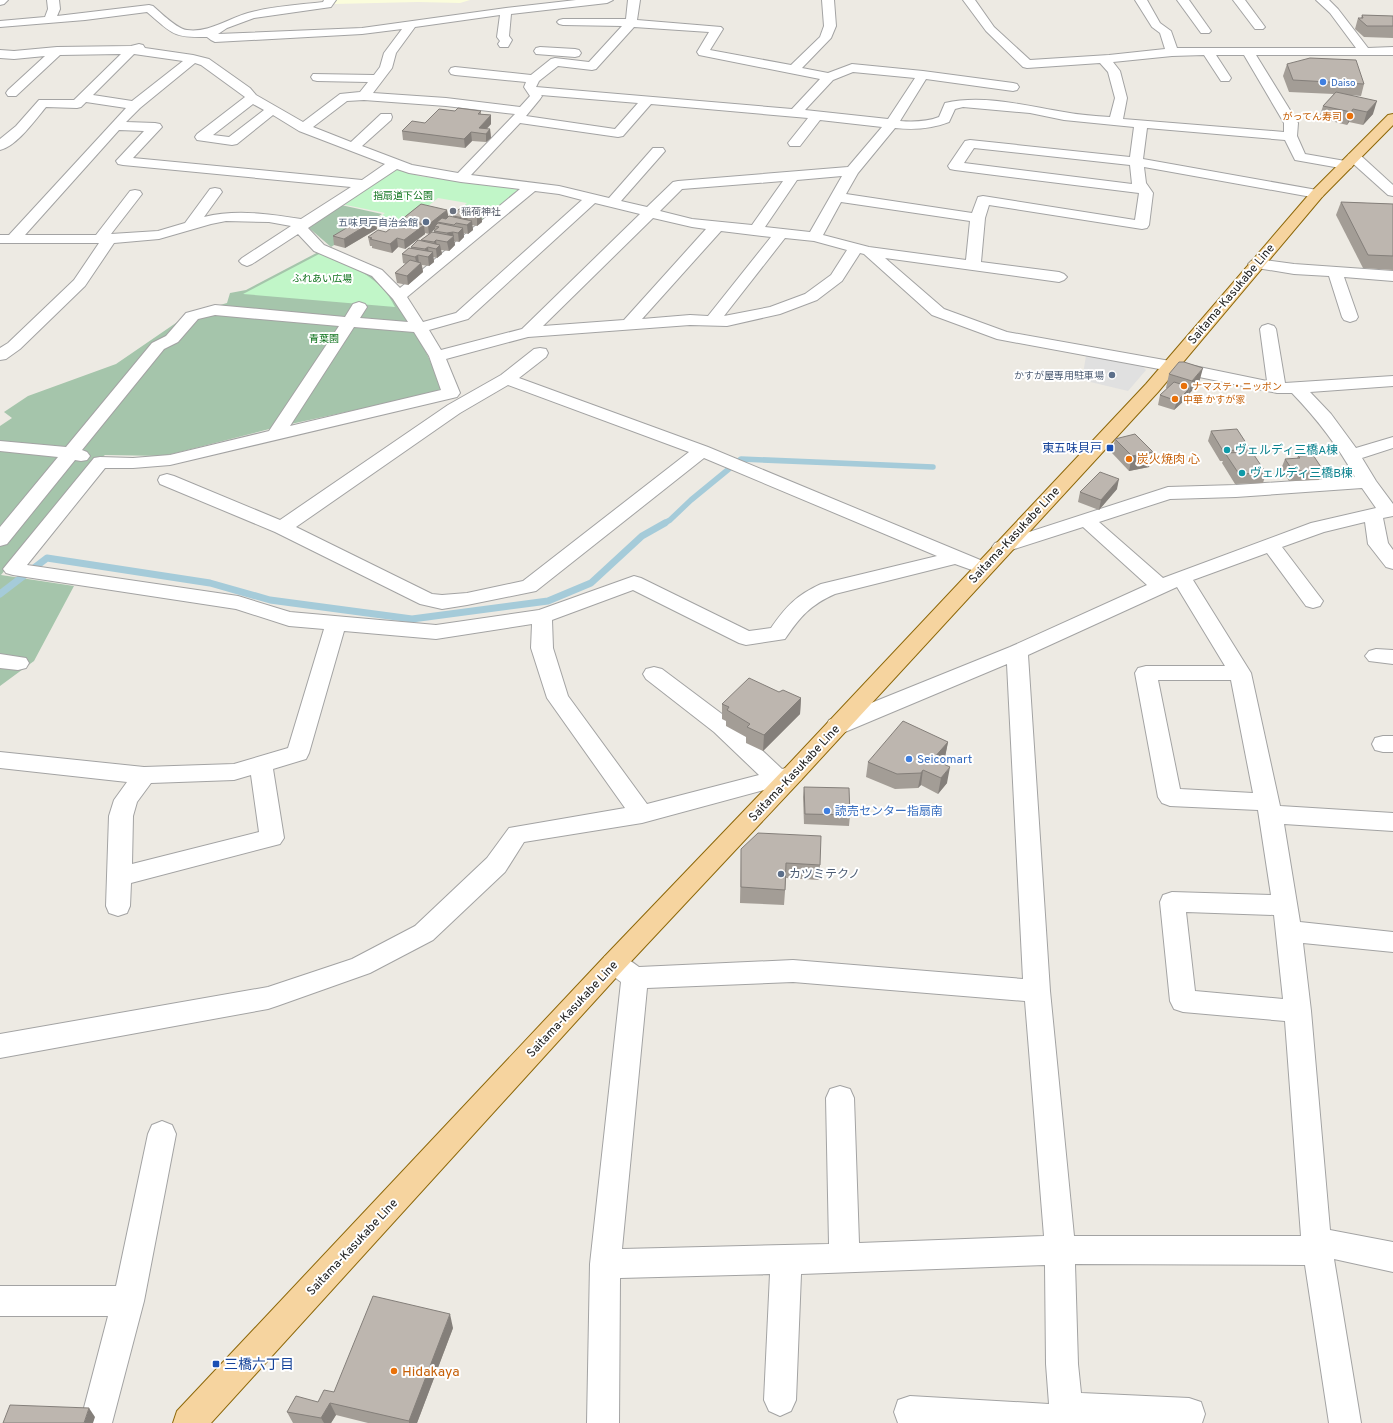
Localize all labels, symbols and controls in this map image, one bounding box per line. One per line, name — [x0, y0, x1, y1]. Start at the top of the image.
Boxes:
marker: Daiso — [1318, 77, 1328, 87]
place label: Daiso — [1331, 77, 1356, 90]
place label: がってん寿司 — [1283, 111, 1342, 124]
marker: がってん寿司 — [1345, 111, 1355, 121]
park label: 指扇道下公園 — [373, 190, 433, 203]
marker: 稲荷神社 — [448, 206, 458, 216]
place label: 稲荷神社 — [461, 206, 501, 219]
place label: 五味貝戸自治会館 — [338, 217, 418, 230]
marker: 五味貝戸自治会館 — [421, 217, 431, 227]
street label: Saitama-Kasukabe Line — [1185, 241, 1279, 348]
park label: ふれあい広場 — [292, 273, 352, 286]
park label: 青葉園 — [309, 333, 339, 346]
place label: かすが屋専用駐車場 — [1014, 370, 1104, 383]
marker: かすが屋専用駐車場 — [1107, 370, 1117, 380]
marker: ナマステ・ニッポン — [1179, 381, 1189, 391]
place label: ナマステ・ニッポン — [1192, 381, 1282, 394]
marker: 中華 かすが家 — [1170, 394, 1180, 404]
place label: 中華 かすが家 — [1183, 394, 1245, 407]
place label: 東五味貝戸 — [1042, 441, 1102, 457]
marker: 東五味貝戸 — [1105, 443, 1115, 453]
place label: ヴェルディ三橋A棟 — [1235, 443, 1338, 459]
marker: ヴェルディ三橋A棟 — [1222, 445, 1232, 455]
place label: 炭火焼肉 心 — [1137, 452, 1200, 468]
marker: 炭火焼肉 心 — [1124, 454, 1134, 464]
place label: ヴェルディ三橋B棟 — [1250, 466, 1353, 482]
marker: ヴェルディ三橋B棟 — [1237, 468, 1247, 478]
street label: Saitama-Kasukabe Line — [966, 484, 1064, 587]
street label: Saitama-Kasukabe Line — [746, 722, 844, 825]
place label: Seicomart — [917, 752, 972, 768]
marker: Seicomart — [904, 754, 914, 764]
place label: 読売センター指扇南 — [835, 804, 943, 820]
marker: 読売センター指扇南 — [822, 806, 832, 816]
place label: カツミテクノ — [789, 867, 860, 883]
marker: カツミテクノ — [776, 869, 786, 879]
street label: Saitama-Kasukabe Line — [524, 958, 622, 1061]
street label: Saitama-Kasukabe Line — [304, 1196, 402, 1299]
place label: 三橋六丁目 — [224, 1357, 294, 1374]
marker: 三橋六丁目 — [211, 1359, 221, 1369]
place label: Hidakaya — [402, 1364, 460, 1381]
marker: Hidakaya — [389, 1366, 399, 1376]

